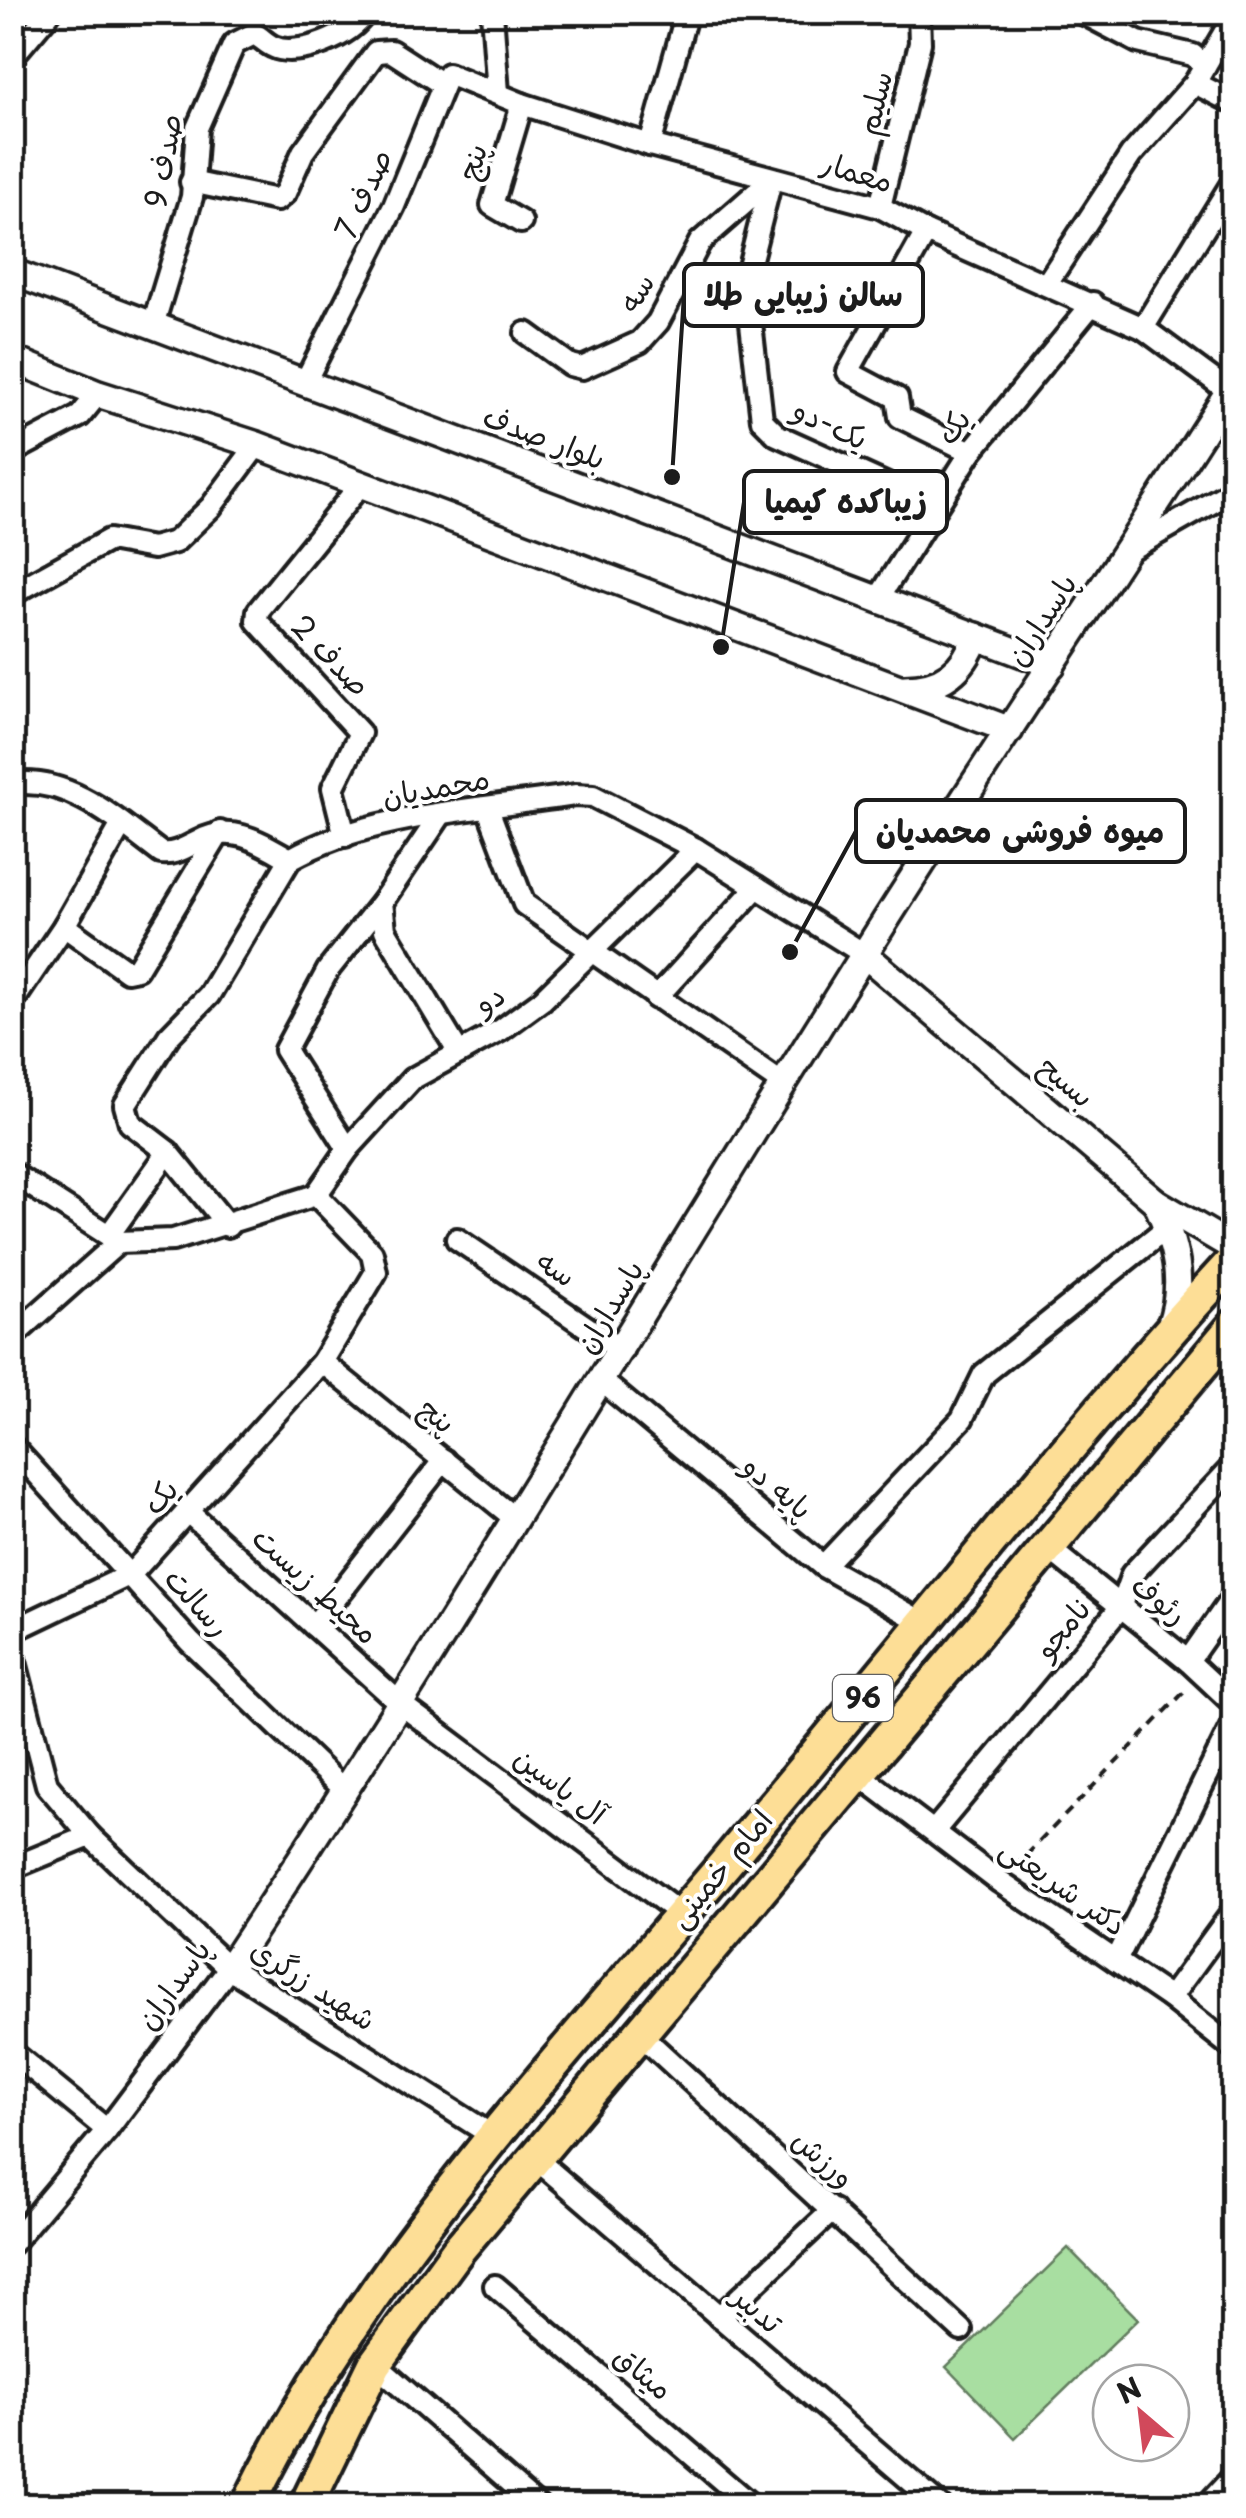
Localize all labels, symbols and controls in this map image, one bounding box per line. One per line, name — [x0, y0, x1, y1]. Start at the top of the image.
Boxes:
street label: سلیم — [843, 66, 904, 140]
street label: صدف 9 — [131, 110, 192, 211]
street label: پنج — [444, 137, 497, 185]
street label: معمار — [815, 138, 899, 203]
street label: صدف 7 — [321, 141, 402, 245]
street label: سه — [605, 263, 664, 320]
callout: سالن زیبایی طلا — [684, 264, 923, 326]
text: سالن زیبایی طلا — [703, 269, 903, 317]
street label: یک-دو — [784, 385, 876, 460]
street label: بلوار صدف — [477, 392, 613, 480]
street label: یک — [923, 398, 981, 453]
callout: زیباکده کیمیا — [744, 471, 947, 533]
text: زیباکده کیمیا — [765, 476, 927, 524]
street label: پاسداران — [993, 563, 1087, 674]
street label: صدف 2 — [281, 603, 382, 705]
street label: محمدیان — [378, 754, 493, 817]
callout: میوه فروشی محمدیان — [856, 800, 1185, 862]
text: میوه فروشی محمدیان — [876, 806, 1164, 854]
street label: دو — [463, 971, 513, 1026]
street label: بسیح — [1030, 1043, 1105, 1117]
street label: سه — [529, 1237, 586, 1296]
street label: پاسداران — [562, 1250, 654, 1361]
street label: پنج — [410, 1385, 467, 1443]
street label: پایه دو — [732, 1442, 824, 1529]
street label: یک — [131, 1467, 188, 1524]
street label: محیط زیست — [243, 1515, 390, 1653]
street label: رسالت — [155, 1556, 243, 1646]
street label: رئوف — [1123, 1562, 1198, 1634]
street label: نامجو — [1021, 1587, 1100, 1669]
road number: 96 — [833, 1675, 893, 1721]
street label: آل یاسین — [505, 1734, 619, 1835]
street label: امام خمینی — [656, 1798, 784, 1938]
street label: دکتر شریعتی — [992, 1825, 1137, 1945]
street label: شهید زرگری — [243, 1926, 386, 2040]
street label: پاسداران — [124, 1929, 220, 2038]
street label: ورزش — [783, 2117, 866, 2197]
street label: تدبیر — [721, 2271, 794, 2343]
street label: میثاق — [605, 2333, 684, 2409]
north arrow — [1091, 2363, 1191, 2463]
text: N — [1109, 2365, 1148, 2414]

